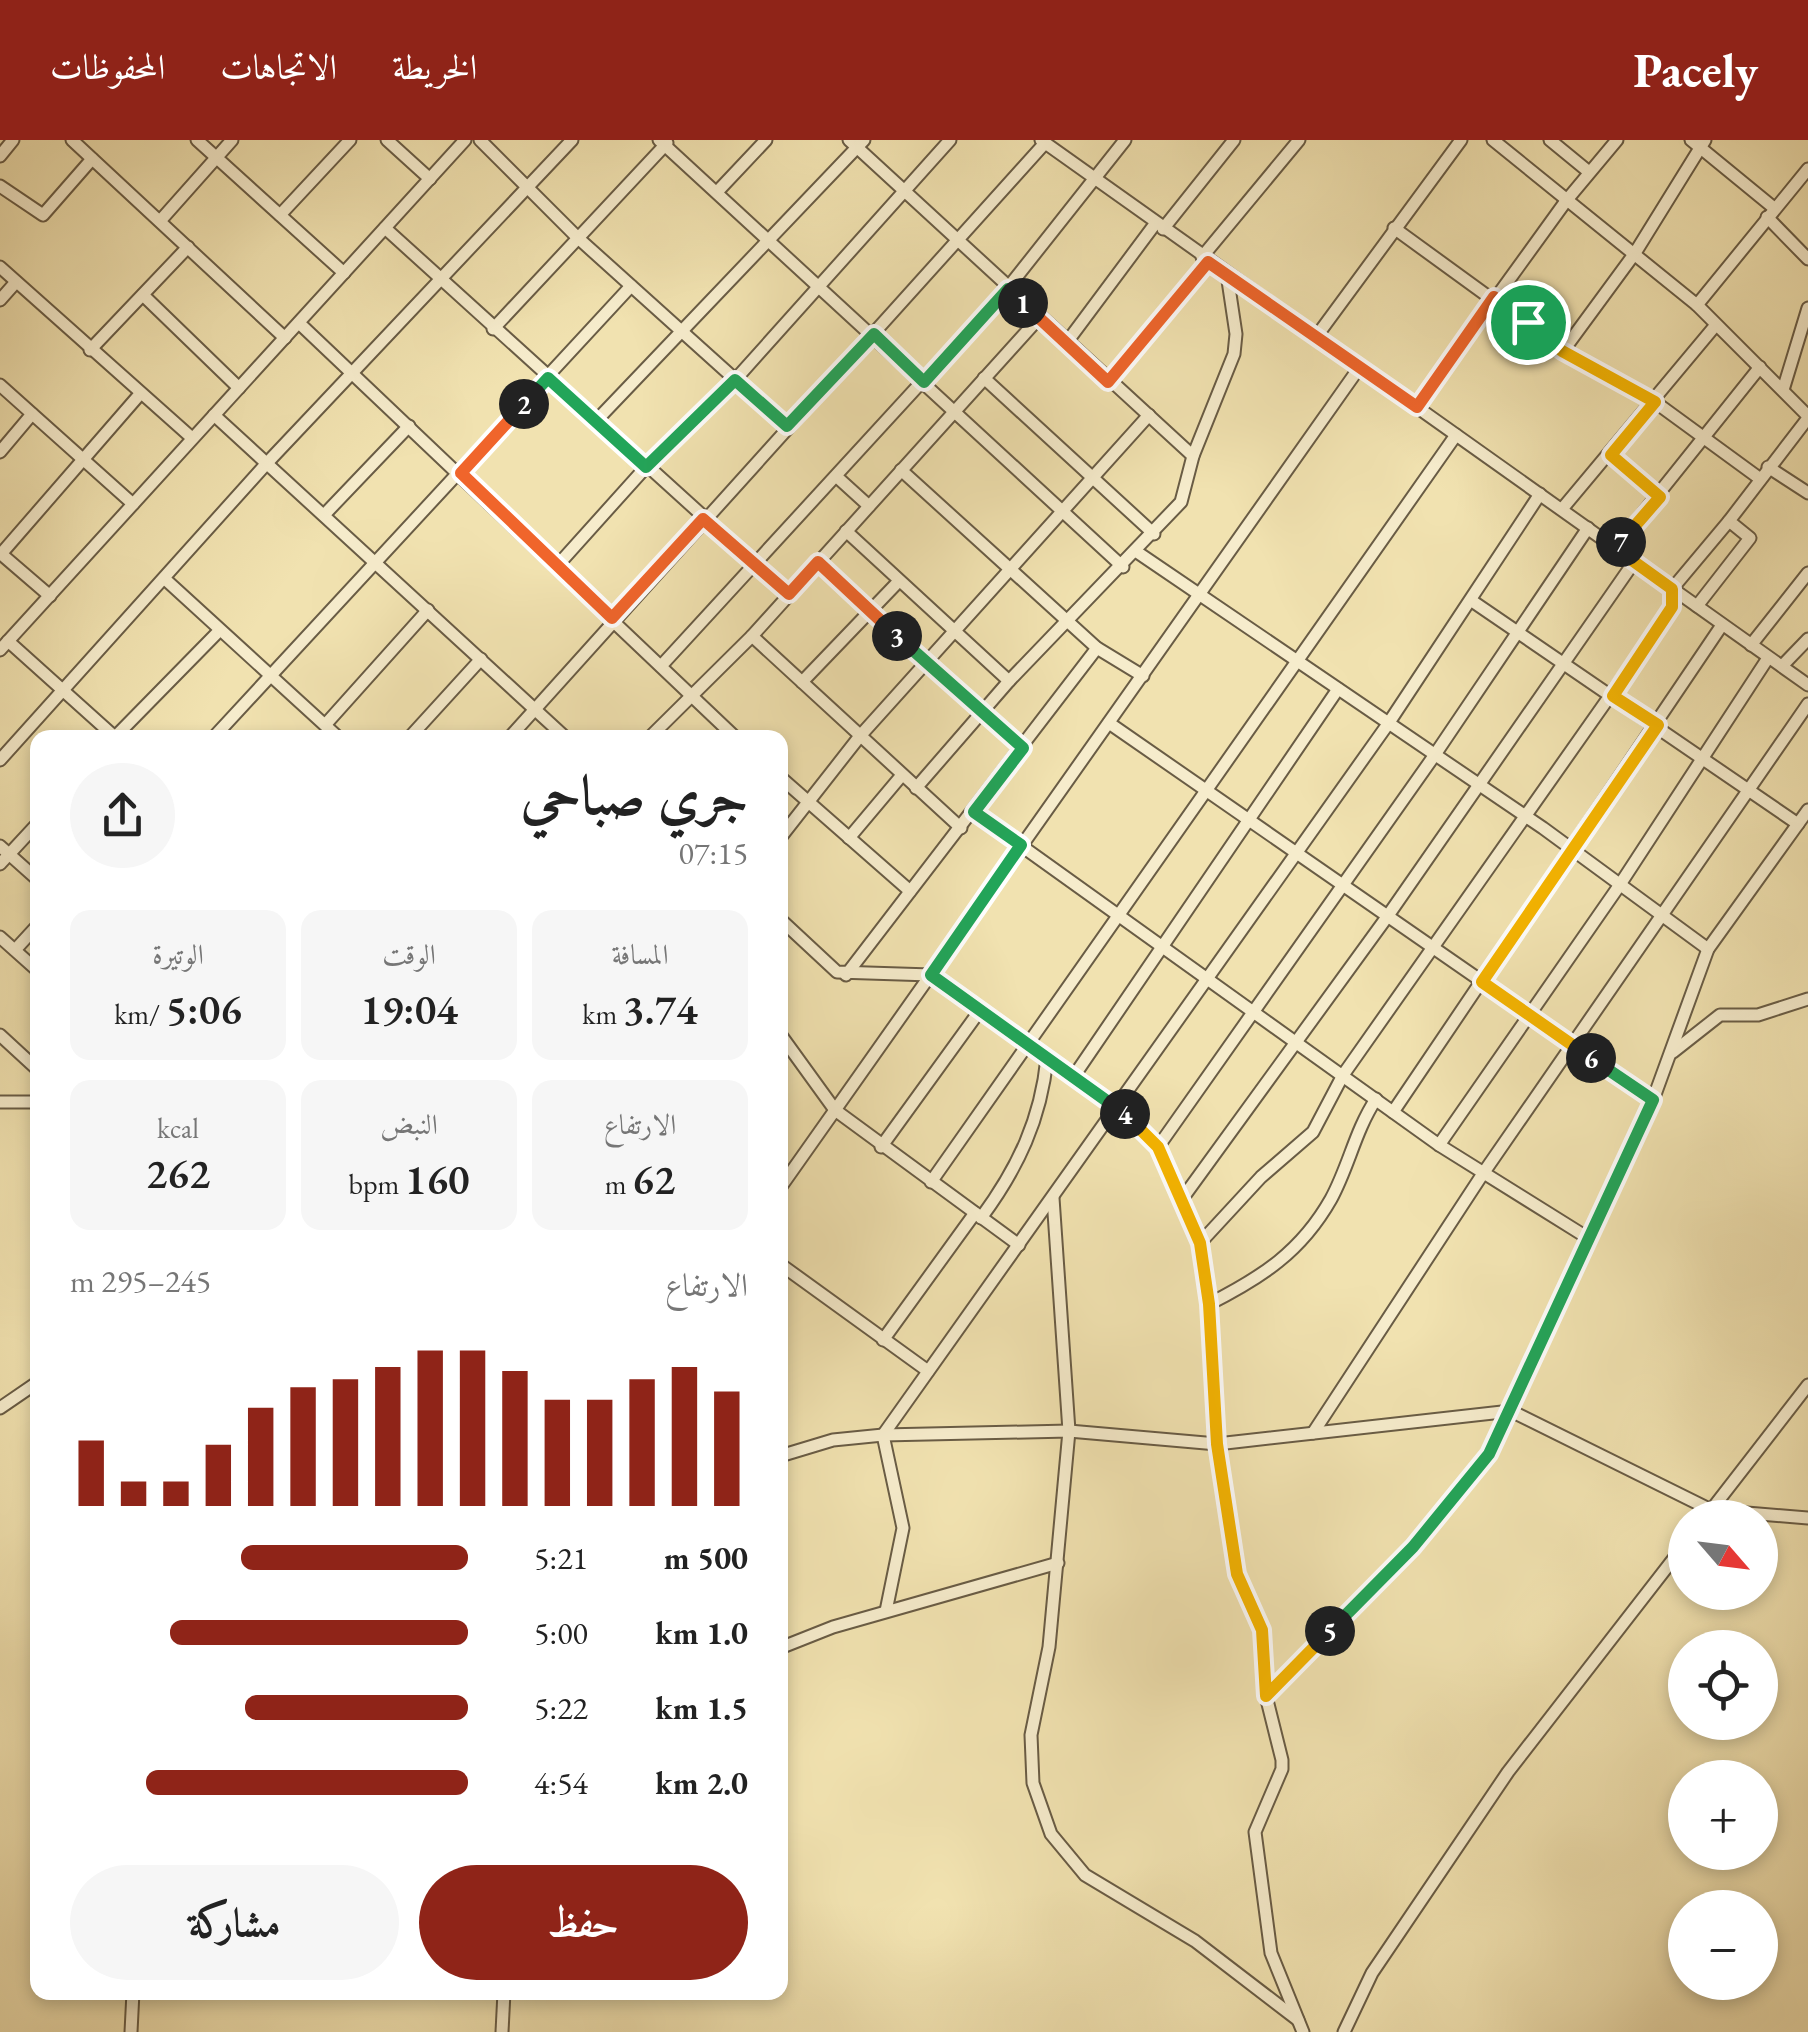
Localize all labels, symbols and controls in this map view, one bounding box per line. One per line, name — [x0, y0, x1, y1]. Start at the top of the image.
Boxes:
text: Pacely — [1633, 39, 1758, 101]
text: المحفوظات — [50, 44, 165, 89]
text: الاتجاهات — [220, 44, 337, 89]
text: الخريطة — [392, 44, 477, 89]
pin: 1 — [998, 278, 1048, 328]
pin — [1486, 280, 1571, 365]
text: 1 — [1016, 285, 1030, 321]
icon: arrive — [1501, 295, 1556, 350]
pin: 2 — [499, 379, 549, 429]
text: 2 — [517, 386, 531, 422]
pin: 7 — [1596, 517, 1646, 567]
text: 7 — [1614, 524, 1628, 560]
pin: 3 — [872, 611, 922, 661]
text: 3 — [890, 618, 904, 654]
text: جري صباحي — [521, 759, 748, 830]
button: share — [70, 763, 175, 868]
text: 07:15 — [679, 832, 748, 874]
text: الوتيرة — [152, 936, 204, 972]
text: الوقت — [382, 936, 436, 972]
text: المسافة — [611, 936, 669, 972]
text: 5:06 — [166, 982, 242, 1037]
text: 19:04 — [360, 982, 458, 1037]
text: 3.74 — [623, 982, 698, 1037]
text: /km — [114, 996, 166, 1032]
text: km — [582, 996, 623, 1032]
pin: 6 — [1566, 1033, 1616, 1083]
text: 6 — [1584, 1040, 1598, 1076]
pin: 4 — [1100, 1089, 1150, 1139]
text: 4 — [1118, 1096, 1132, 1132]
text: النبض — [380, 1106, 438, 1142]
text: الارتفاع — [604, 1106, 676, 1142]
text: kcal — [157, 1110, 199, 1146]
text: 262 — [146, 1146, 210, 1201]
text: 160 — [405, 1152, 470, 1207]
text: 62 — [632, 1152, 675, 1207]
text: bpm — [349, 1166, 405, 1202]
text: m — [605, 1166, 632, 1202]
text: 245–295 m — [70, 1260, 211, 1302]
text: الارتفاع — [665, 1264, 748, 1306]
north arrow — [1668, 1500, 1778, 1610]
map controls — [1668, 1500, 1778, 2000]
text: 5:21 — [534, 1537, 588, 1579]
text: 500 m — [664, 1537, 748, 1579]
pin: 5 — [1305, 1606, 1355, 1656]
text: 5:00 — [534, 1612, 588, 1654]
text: 1.0 km — [655, 1612, 748, 1654]
text: 5 — [1323, 1613, 1337, 1649]
button: locate — [1668, 1630, 1778, 1740]
text: 5:22 — [534, 1687, 588, 1729]
text: 1.5 km — [655, 1687, 748, 1729]
button: + — [1668, 1760, 1778, 1870]
text: 4:54 — [534, 1762, 588, 1804]
text: 2.0 km — [655, 1762, 748, 1804]
button: مشاركة — [70, 1865, 399, 1980]
button: حفظ — [419, 1865, 748, 1980]
button: − — [1668, 1890, 1778, 2000]

